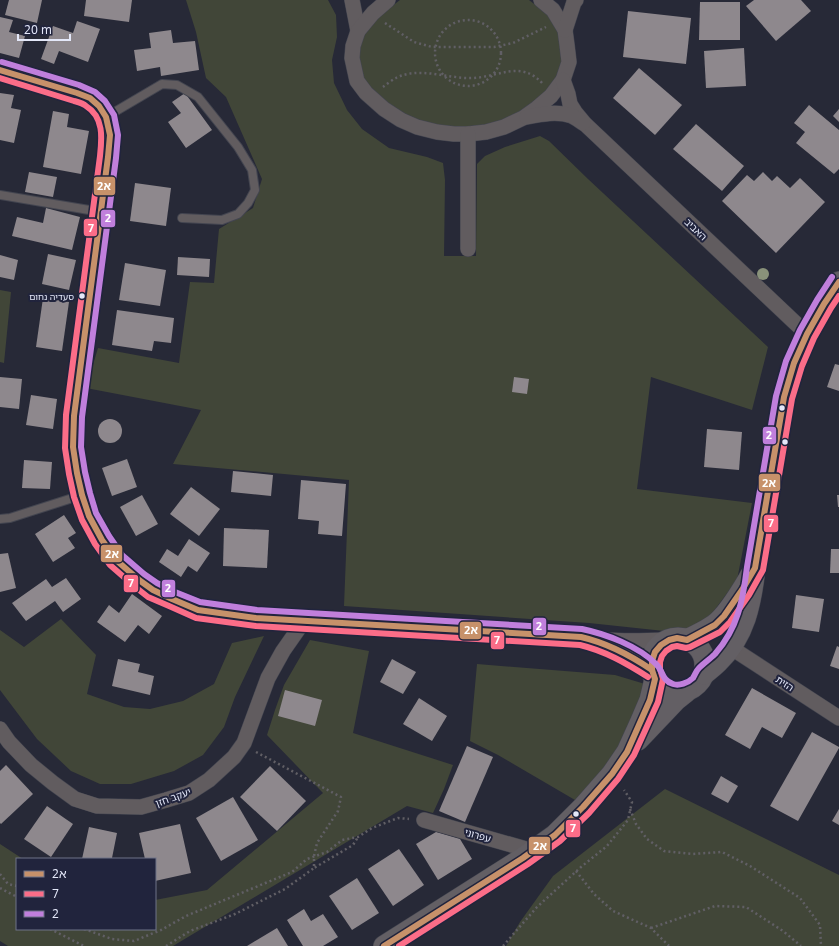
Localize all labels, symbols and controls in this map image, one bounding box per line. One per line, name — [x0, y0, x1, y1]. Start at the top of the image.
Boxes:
scale bar — [18, 16, 70, 42]
text: 20 m — [24, 21, 52, 38]
line badge: 2א — [93, 176, 116, 196]
text: 2א — [97, 178, 111, 193]
line badge: 2 — [100, 209, 116, 228]
text: 2 — [105, 210, 111, 225]
street label: האביב — [682, 215, 710, 243]
line badge: 7 — [83, 218, 98, 237]
text: 7 — [88, 220, 94, 235]
place label: סעדיה נחום — [29, 290, 74, 303]
marker: סעדיה נחום — [77, 291, 87, 301]
unlabelled marker — [777, 403, 787, 413]
line badge: 2 — [762, 426, 777, 445]
text: 2 — [766, 427, 772, 442]
unlabelled marker — [780, 437, 790, 447]
line badge: 2א — [758, 473, 781, 492]
text: 2א — [762, 475, 776, 490]
line badge: 7 — [763, 514, 779, 533]
text: 7 — [768, 515, 774, 530]
line badge: 2א — [100, 544, 123, 563]
text: 2א — [105, 546, 119, 561]
line badge: 7 — [123, 574, 139, 593]
text: 7 — [128, 575, 134, 590]
line badge: 2 — [161, 579, 176, 598]
text: 2 — [165, 580, 171, 595]
line badge: 2 — [532, 617, 547, 636]
text: 2 — [536, 618, 542, 633]
line badge: 2א — [459, 621, 482, 640]
text: 2א — [464, 622, 478, 637]
line badge: 7 — [490, 631, 505, 650]
text: 7 — [494, 632, 500, 647]
street label: הזית — [773, 672, 797, 694]
street label: יעקב חזן — [153, 784, 193, 810]
unlabelled marker — [571, 809, 581, 819]
line badge: 7 — [565, 819, 581, 838]
text: 7 — [570, 820, 576, 835]
street label: עפרוני — [463, 825, 493, 845]
line badge: 2א — [528, 836, 551, 855]
text: 2א — [533, 838, 547, 853]
legend — [16, 858, 156, 930]
text: 2א — [52, 865, 67, 882]
text: 7 — [52, 885, 59, 902]
text: 2 — [52, 905, 59, 922]

